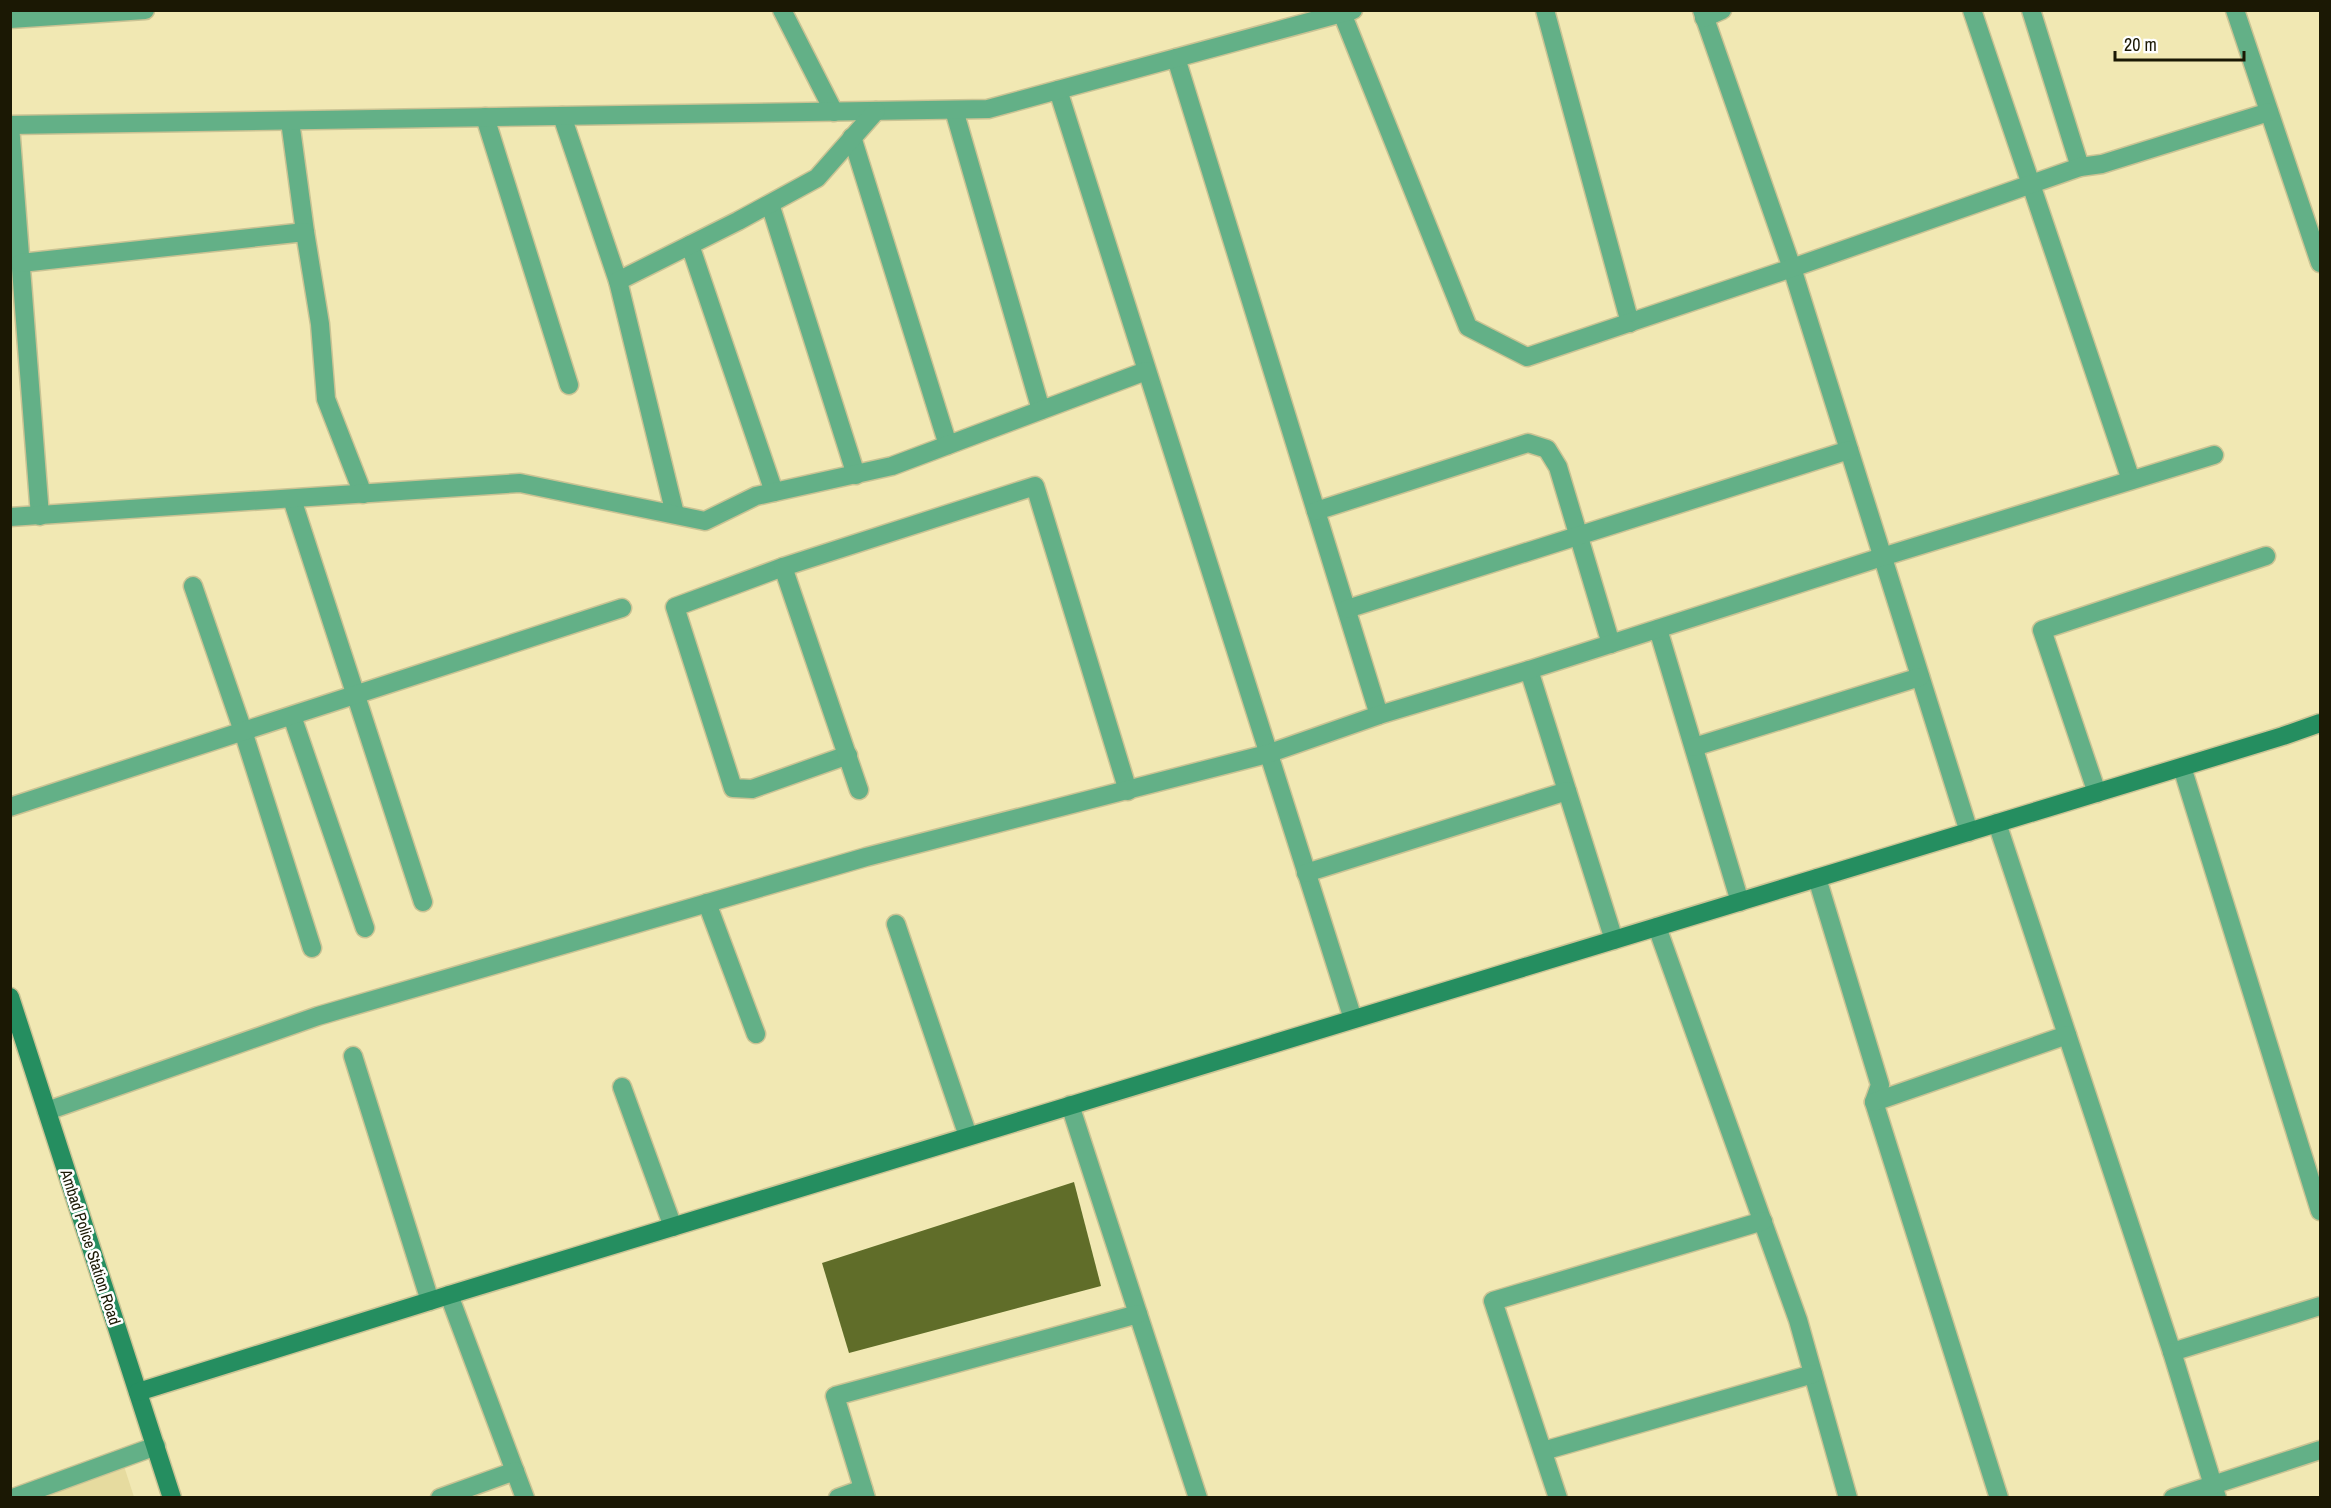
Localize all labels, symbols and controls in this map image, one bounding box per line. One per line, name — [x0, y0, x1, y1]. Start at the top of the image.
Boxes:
scale bar — [2115, 24, 2244, 62]
text: 20 m — [2124, 32, 2157, 57]
street label: Ambad Police Station Road — [55, 1166, 126, 1327]

